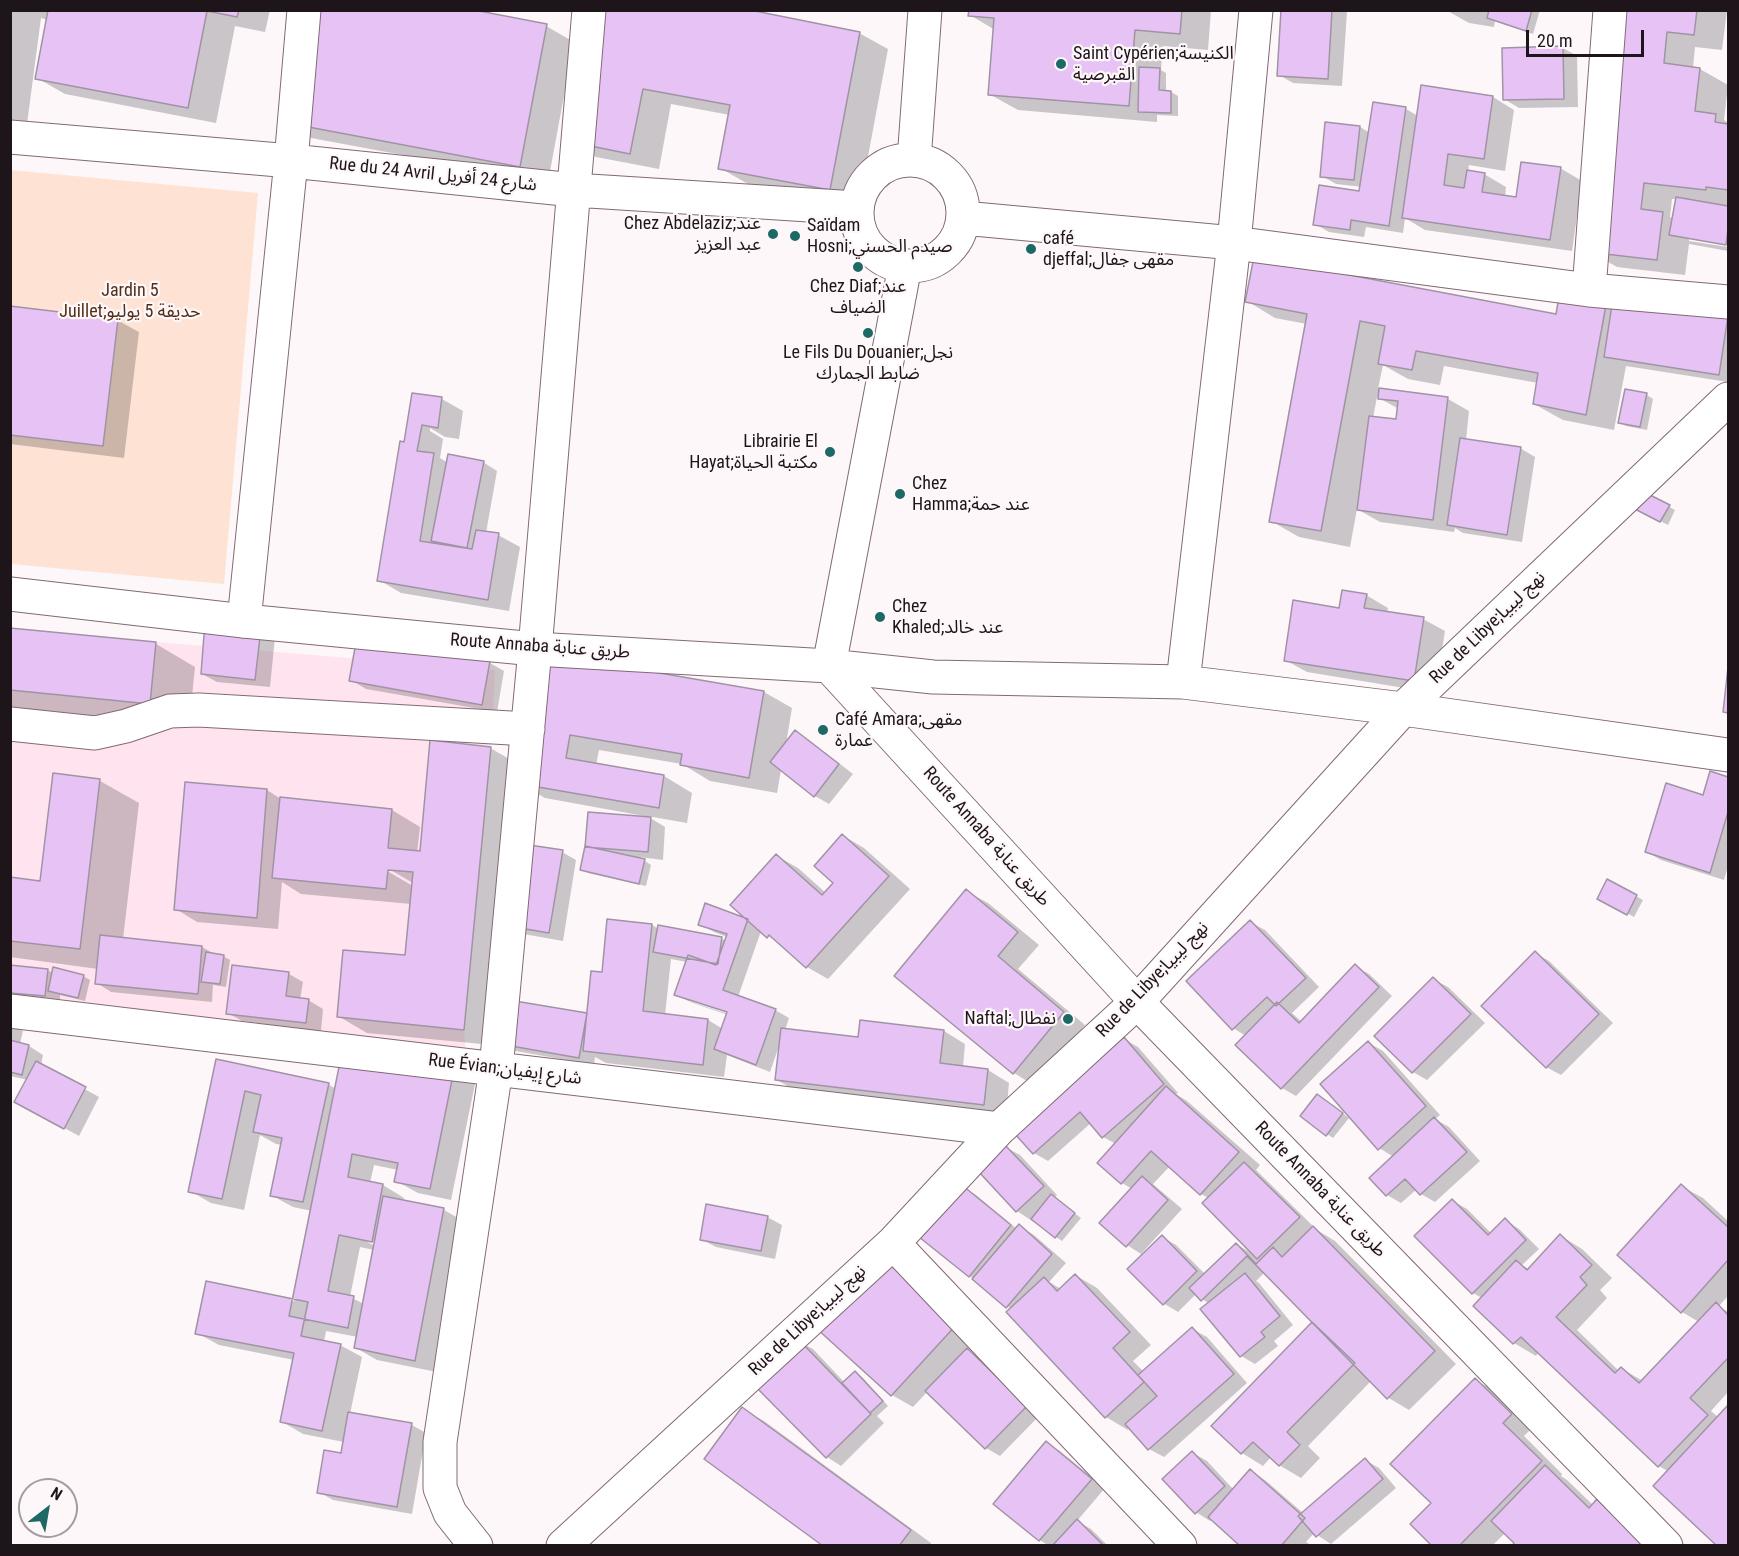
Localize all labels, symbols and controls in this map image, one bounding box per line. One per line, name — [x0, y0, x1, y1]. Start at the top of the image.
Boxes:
scale bar — [1529, 18, 1648, 56]
text: 20 m — [1537, 30, 1572, 51]
place label: Saint Cypérien;الكنيسة القبرصية — [1073, 43, 1234, 86]
marker: Saint Cypérien;الكنيسة القبرصية — [1054, 57, 1068, 71]
street label: Rue du 24 Avril شارع 24 أفريل — [328, 153, 538, 197]
place label: Chez Abdelaziz;عند عبد العزيز — [624, 213, 761, 256]
place label: Saïdam Hosni;صيدم الحسني — [807, 215, 952, 258]
marker: Chez Abdelaziz;عند عبد العزيز — [766, 227, 780, 241]
place label: café djeffal;مقهى جفال — [1043, 228, 1174, 270]
marker: Saïdam Hosni;صيدم الحسني — [788, 229, 802, 243]
marker: café djeffal;مقهى جفال — [1024, 242, 1038, 256]
marker: Chez Diaf;عند الضياف — [851, 260, 865, 274]
place label: Chez Diaf;عند الضياف — [810, 276, 906, 318]
park label: Jardin 5 Juillet;حديقة 5 يوليو — [59, 280, 201, 322]
marker: Le Fils Du Douanier;نجل ضابط الجمارك — [861, 326, 875, 340]
place label: Le Fils Du Douanier;نجل ضابط الجمارك — [783, 342, 953, 385]
place label: Librairie El Hayat;مكتبة الحياة — [689, 431, 818, 474]
marker: Librairie El Hayat;مكتبة الحياة — [823, 445, 837, 459]
place label: Chez Hamma;عند حمة — [912, 473, 1030, 516]
marker: Chez Hamma;عند حمة — [893, 487, 907, 501]
street label: Rue de Libye;نهج ليبيا — [1426, 567, 1550, 689]
place label: Chez Khaled;عند خالد — [892, 596, 1003, 638]
marker: Chez Khaled;عند خالد — [873, 610, 887, 624]
street label: Route Annaba طريق عنابة — [449, 630, 631, 664]
place label: Café Amara;مقهى عمارة — [835, 709, 963, 752]
marker: Café Amara;مقهى عمارة — [816, 723, 830, 737]
street label: Route Annaba طريق عنابة — [918, 763, 1054, 911]
street label: Rue de Libye;نهج ليبيا — [1092, 918, 1214, 1042]
place label: Naftal;نفطال — [965, 1008, 1056, 1030]
marker: Naftal;نفطال — [1061, 1012, 1075, 1026]
street label: Rue Évian;شارع إيفيان — [427, 1050, 583, 1090]
street label: Route Annaba طريق عنابة — [1250, 1118, 1390, 1262]
street label: Rue de Libye;نهج ليبيا — [745, 1261, 871, 1381]
north arrow — [18, 1478, 78, 1538]
text: N — [47, 1483, 66, 1505]

